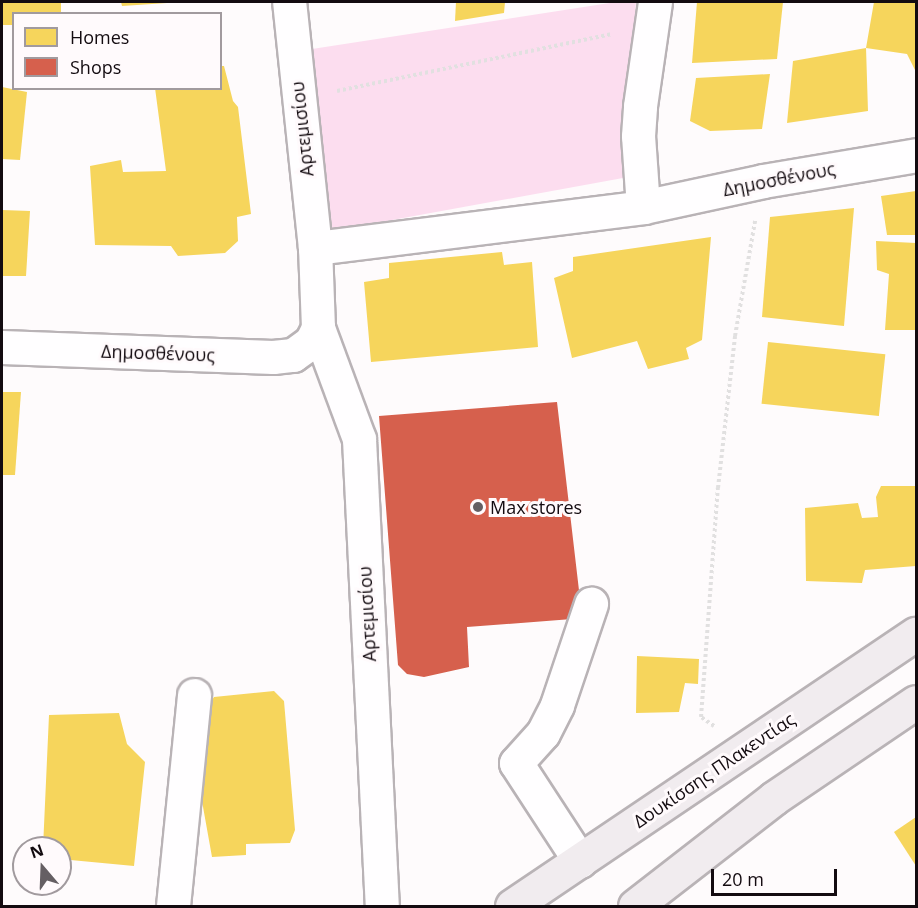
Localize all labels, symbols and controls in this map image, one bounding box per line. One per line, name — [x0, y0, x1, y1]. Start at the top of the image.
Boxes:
legend — [12, 12, 222, 90]
text: Homes — [70, 25, 129, 49]
text: Shops — [70, 55, 121, 79]
street label: Αρτεμισίου — [286, 80, 318, 178]
street label: Δημοσθένους — [721, 158, 837, 200]
street label: Δημοσθένους — [101, 340, 215, 366]
place label: Max stores — [490, 496, 582, 518]
marker: Max stores — [471, 500, 485, 514]
street label: Αρτεμισίου — [354, 566, 380, 662]
street label: Δουκίσσης Πλακεντίας — [629, 708, 799, 832]
north arrow — [12, 836, 72, 896]
text: N — [27, 838, 47, 863]
scale bar — [714, 857, 840, 895]
text: 20 m — [722, 867, 764, 891]

